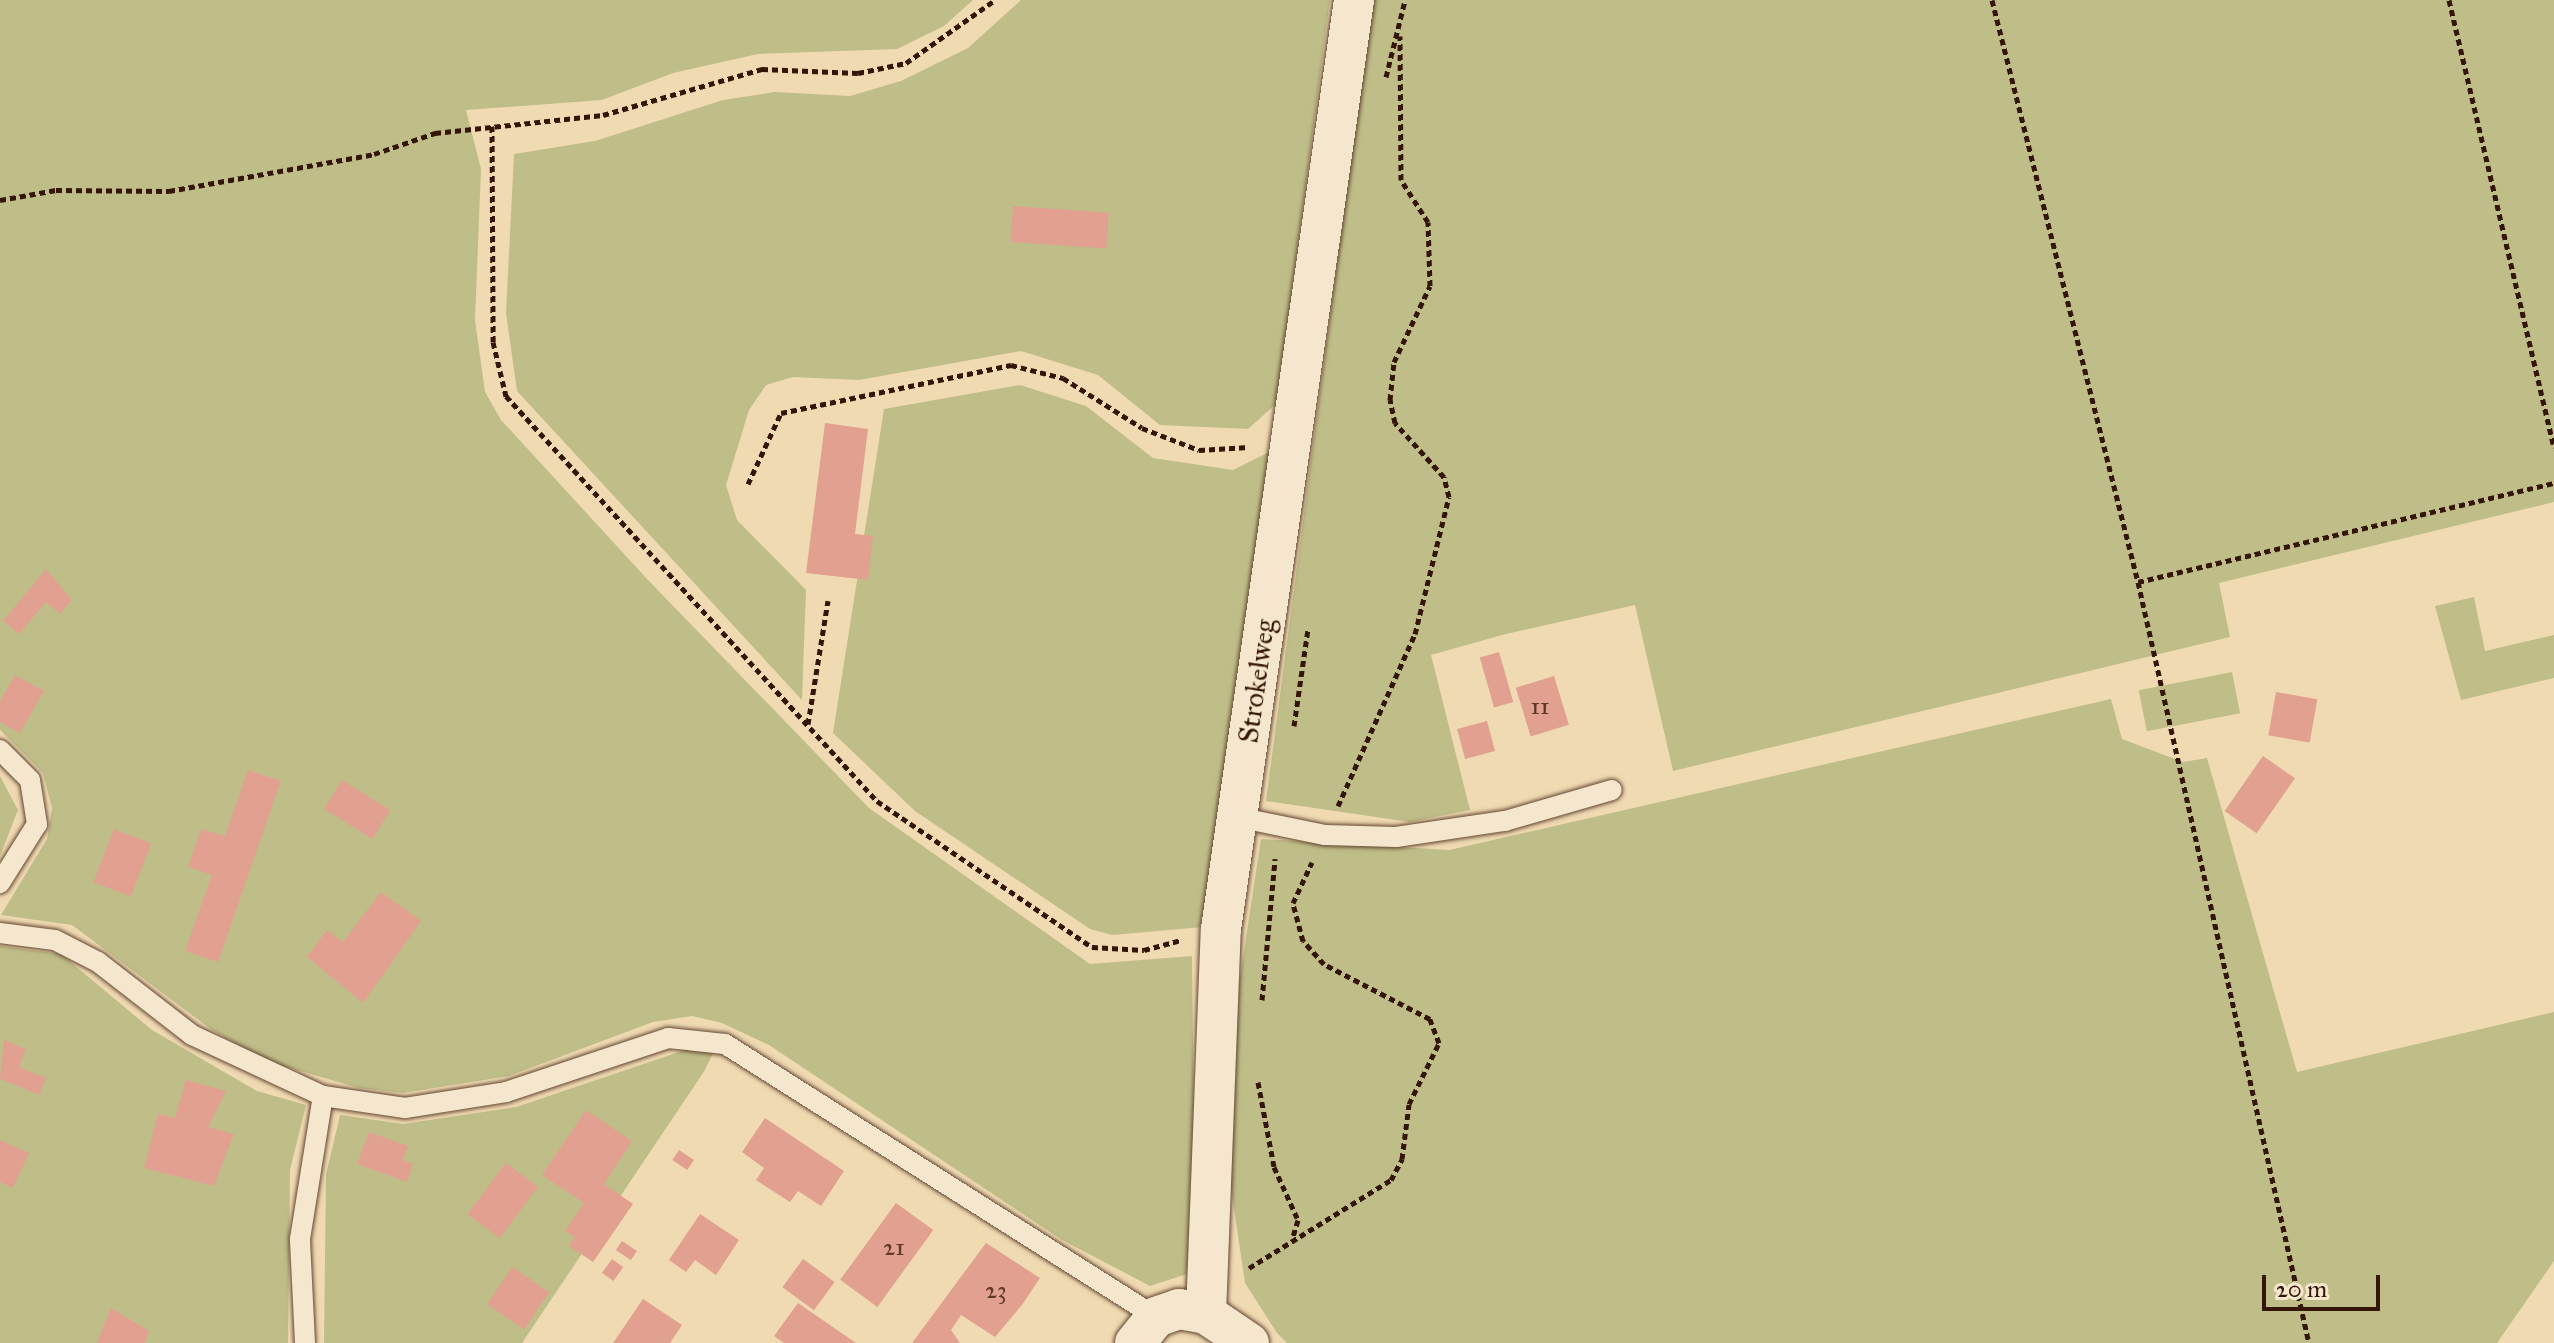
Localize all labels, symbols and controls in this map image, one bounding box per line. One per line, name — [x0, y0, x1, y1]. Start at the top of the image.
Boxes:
street label: Strokelweg — [1232, 617, 1282, 745]
house number: 11 — [1531, 693, 1549, 721]
house number: 21 — [883, 1234, 905, 1262]
scale bar — [2266, 1259, 2384, 1309]
text: 20 m — [2276, 1274, 2327, 1304]
house number: 23 — [985, 1277, 1007, 1305]

